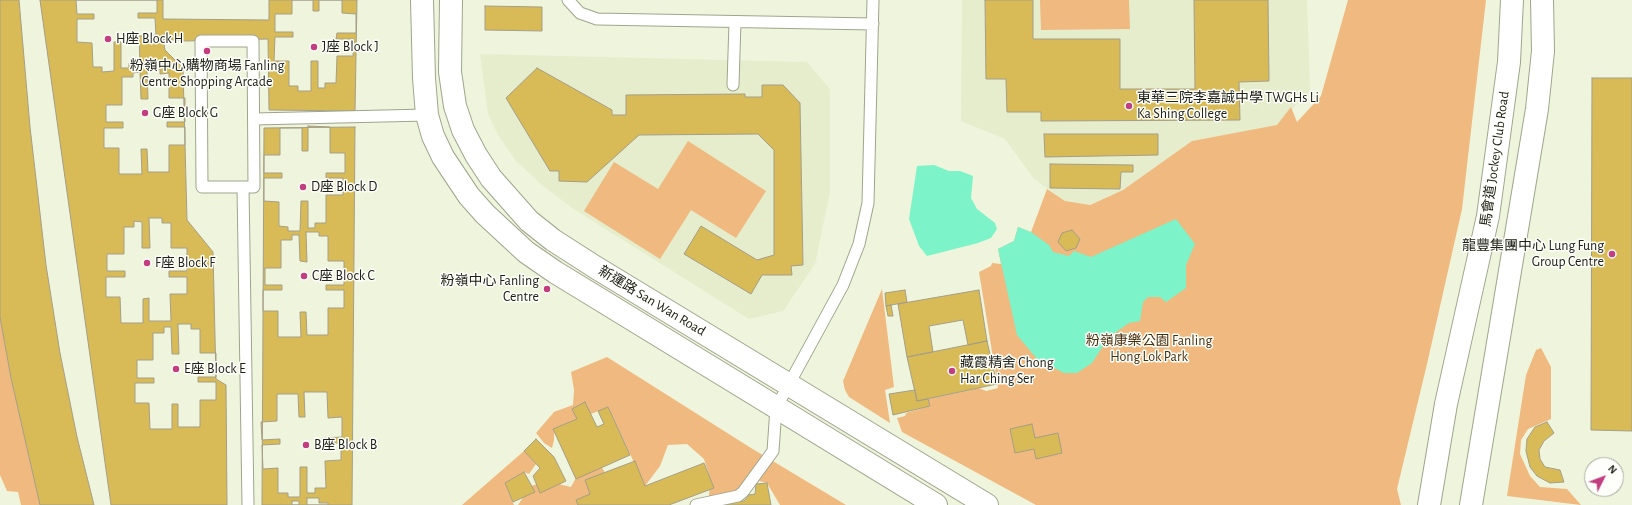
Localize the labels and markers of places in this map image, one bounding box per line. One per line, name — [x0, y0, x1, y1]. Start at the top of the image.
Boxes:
place label: H座 Block H — [116, 31, 183, 47]
marker: H座 Block H — [103, 34, 113, 44]
place label: J座 Block J — [322, 39, 379, 55]
marker: J座 Block J — [309, 42, 319, 52]
marker: 粉嶺中心購物商場 Fanling Centre Shopping Arcade — [202, 46, 212, 56]
place label: 粉嶺中心購物商場 Fanling Centre Shopping Arcade — [130, 58, 284, 90]
place label: 東華三院李嘉誠中學 TWGHs Li Ka Shing College — [1137, 90, 1319, 122]
marker: 東華三院李嘉誠中學 TWGHs Li Ka Shing College — [1124, 101, 1134, 111]
place label: G座 Block G — [153, 105, 218, 121]
marker: G座 Block G — [140, 108, 150, 118]
place label: D座 Block D — [311, 179, 377, 195]
marker: D座 Block D — [298, 182, 308, 192]
place label: 龍豐集團中心 Lung Fung Group Centre — [1462, 238, 1604, 270]
marker: 龍豐集團中心 Lung Fung Group Centre — [1607, 249, 1617, 259]
place label: F座 Block F — [155, 255, 215, 271]
marker: F座 Block F — [142, 258, 152, 268]
place label: C座 Block C — [312, 268, 375, 284]
marker: C座 Block C — [299, 271, 309, 281]
place label: 粉嶺中心 Fanling Centre — [441, 273, 539, 306]
marker: 粉嶺中心 Fanling Centre — [542, 284, 552, 294]
place label: 藏霞精舍 Chong Har Ching Ser — [960, 355, 1054, 388]
place label: E座 Block E — [184, 361, 246, 377]
marker: E座 Block E — [171, 364, 181, 374]
marker: 藏霞精舍 Chong Har Ching Ser — [947, 366, 957, 376]
place label: B座 Block B — [314, 437, 377, 453]
marker: B座 Block B — [301, 440, 311, 450]

